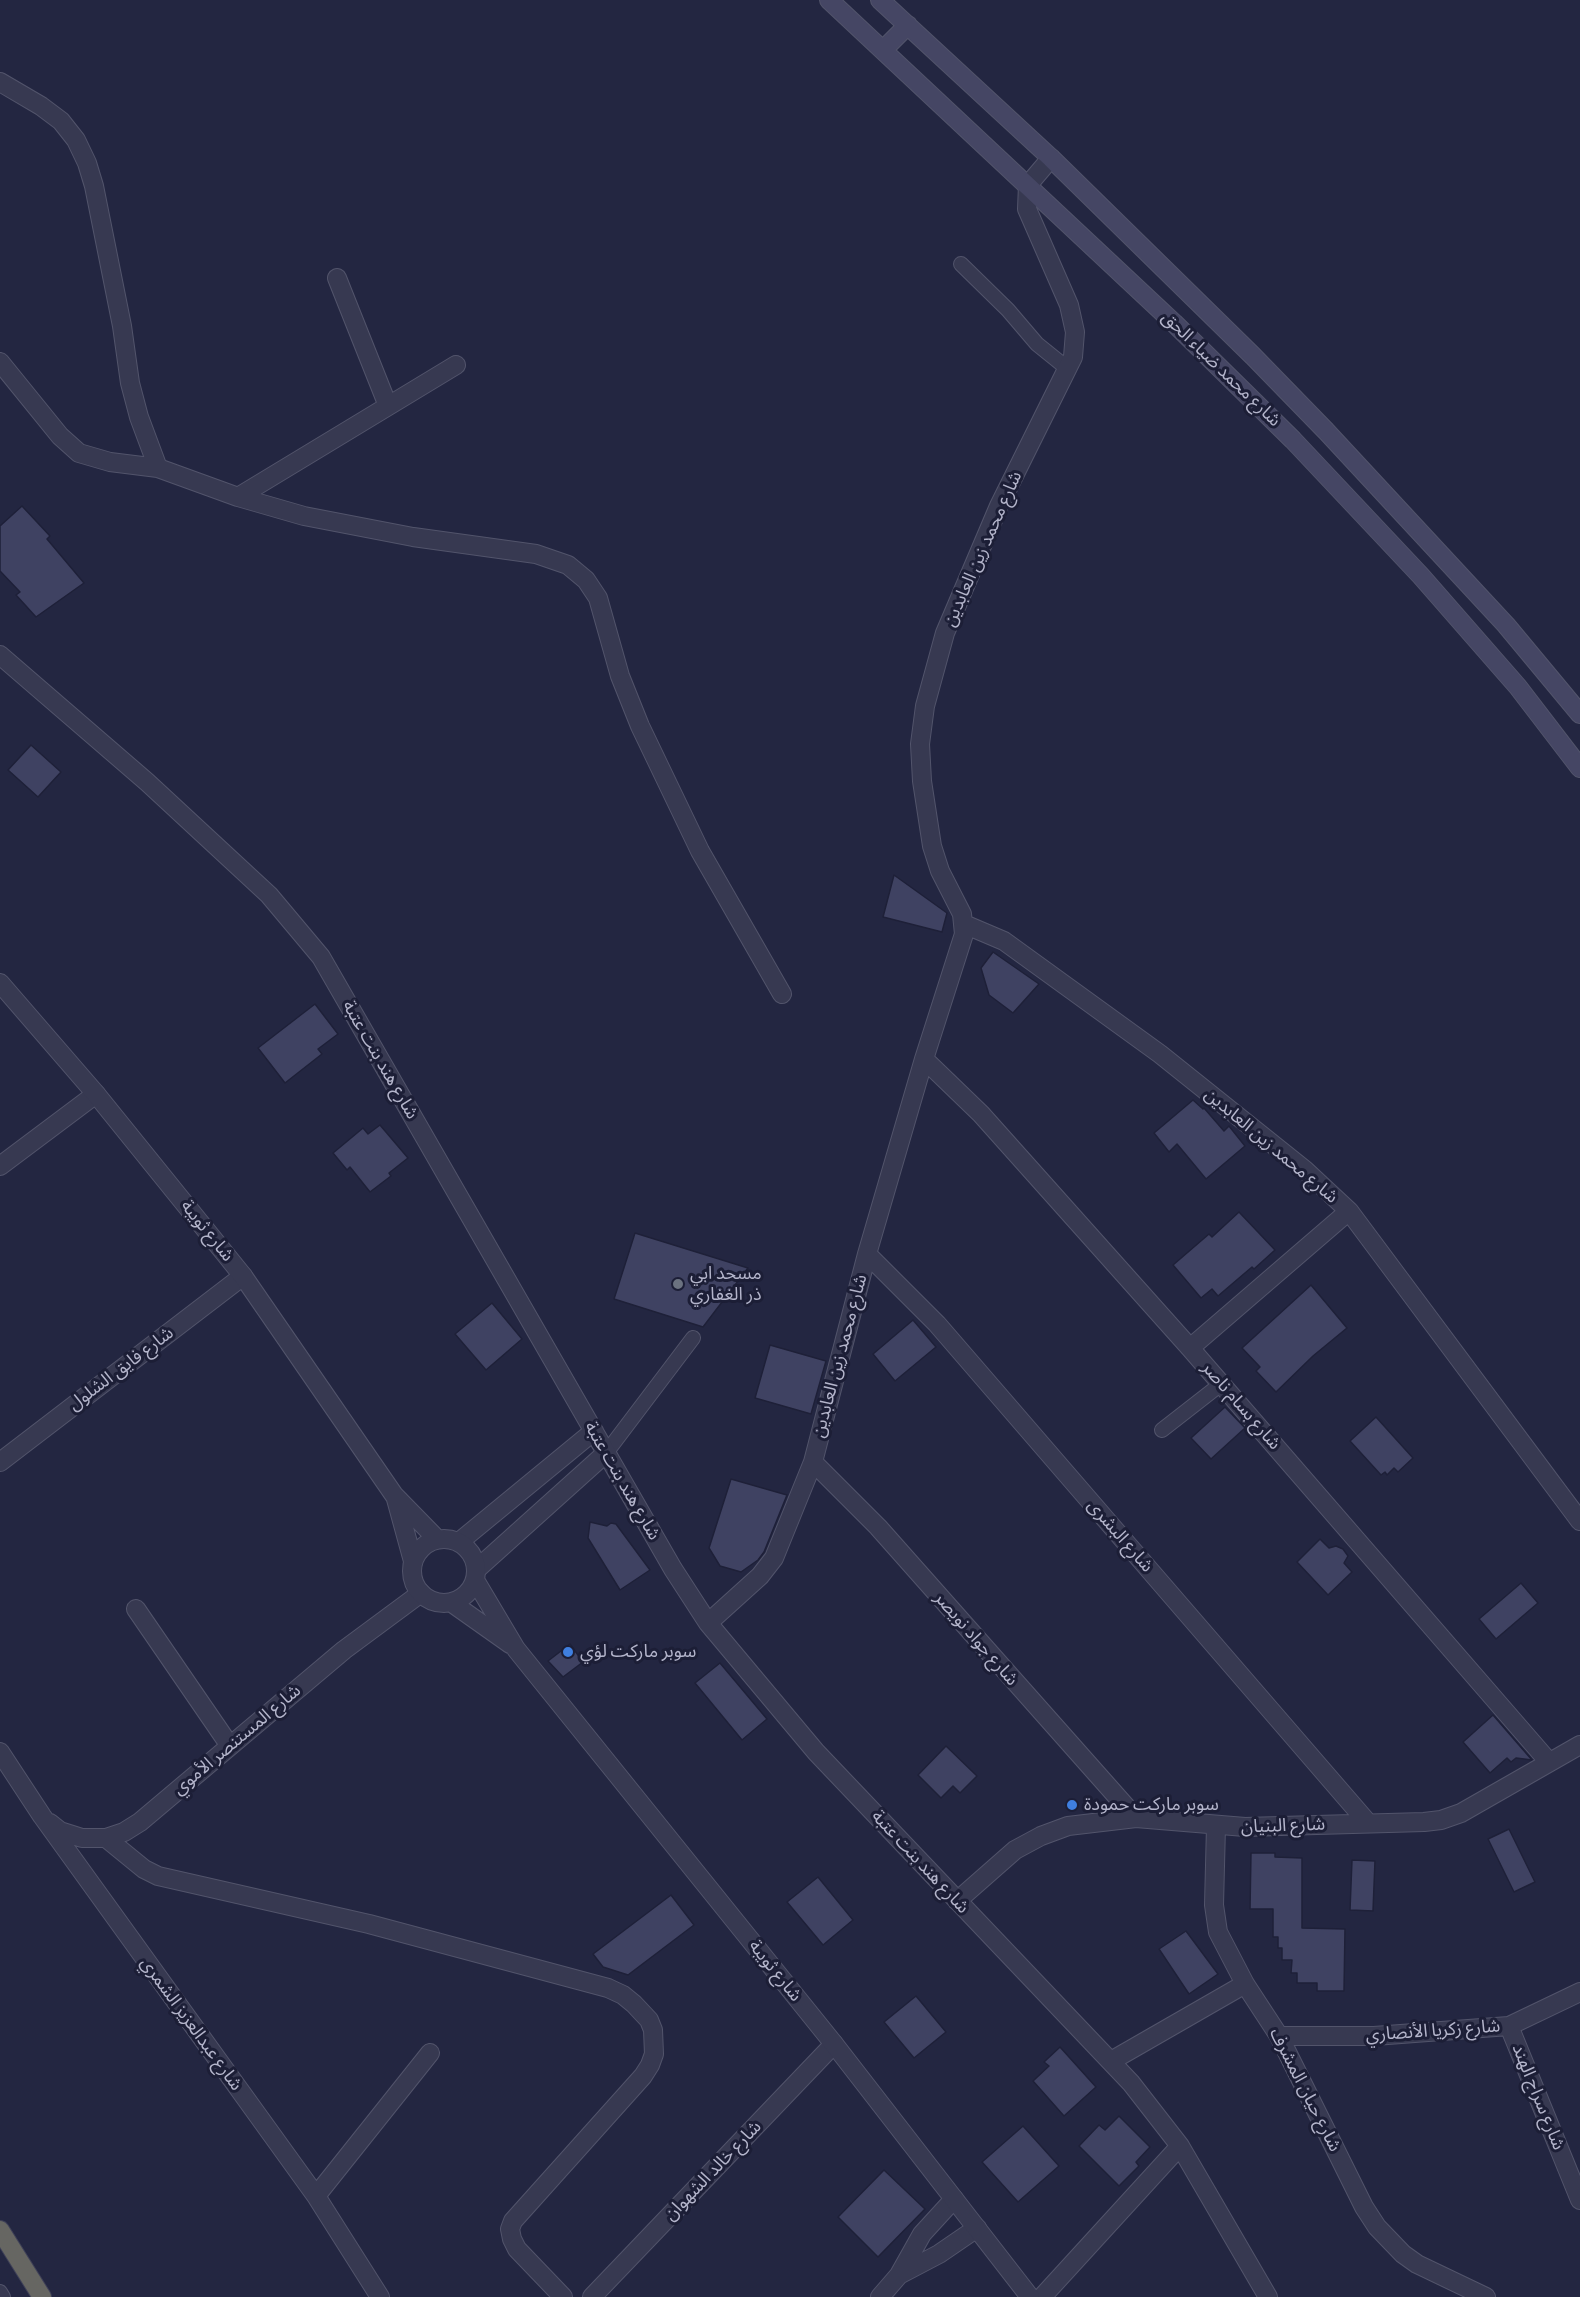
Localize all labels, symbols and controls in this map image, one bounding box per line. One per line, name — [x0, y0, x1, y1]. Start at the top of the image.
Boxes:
street label: شارع محمد ضياء الحق — [1157, 307, 1285, 431]
street label: شارع محمد زين العابدين — [939, 468, 1027, 630]
street label: شارع هند بنت عتبة — [337, 997, 423, 1123]
street label: شارع محمد زين العابدين — [1200, 1084, 1342, 1208]
street label: شارع ثويبة — [176, 1196, 238, 1266]
place label: مسحد ابي ذر الغفاري — [690, 1263, 762, 1306]
street label: شارع محمد زين العابدين — [808, 1272, 872, 1440]
marker: مسحد ابي ذر الغفاري — [671, 1277, 685, 1291]
street label: شارع فايق الشلول — [64, 1322, 178, 1416]
street label: شارع بسام ناصر — [1197, 1357, 1285, 1455]
street label: شارع هند بنت عتبة — [579, 1418, 665, 1544]
street label: شارع البشرى — [1082, 1495, 1158, 1577]
street label: شارع جواد نويصر — [929, 1588, 1023, 1690]
place label: سوبر ماركت لؤي — [580, 1641, 696, 1663]
marker: سوبر ماركت لؤي — [561, 1645, 575, 1659]
street label: شارع المستنصر الأموي — [169, 1680, 305, 1800]
place label: سوبر ماركت حمودة — [1084, 1794, 1219, 1816]
marker: سوبر ماركت حمودة — [1065, 1798, 1079, 1812]
street label: شارع هند بنت عتبة — [867, 1806, 973, 1918]
street label: شارع البنيان — [1241, 1814, 1325, 1838]
street label: شارع ثويبة — [744, 1936, 806, 2006]
street label: شارع عبدالعزيز الشمري — [135, 1953, 247, 2095]
street label: شارع زكريا الأنصاري — [1365, 2016, 1501, 2046]
street label: شارع حيان المشرف — [1264, 2024, 1346, 2156]
street label: شارع سراج الهند — [1507, 2041, 1569, 2153]
street label: شارع خالد الشهوان — [660, 2116, 766, 2226]

